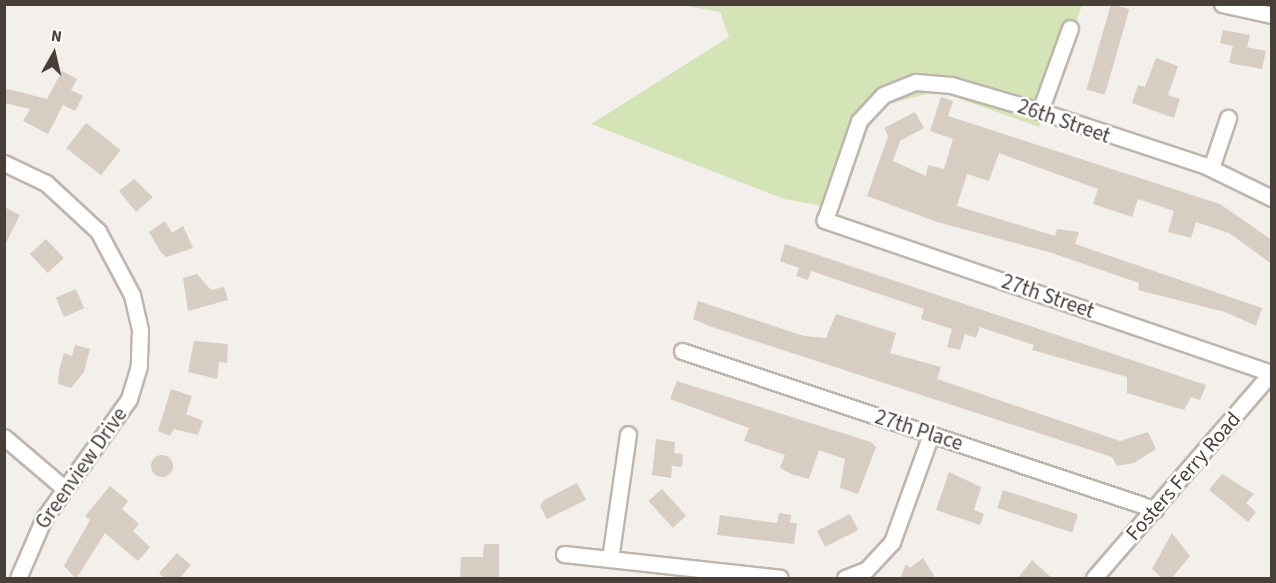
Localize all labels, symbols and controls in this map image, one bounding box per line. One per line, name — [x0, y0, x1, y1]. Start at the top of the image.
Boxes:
north arrow — [24, 24, 84, 84]
text: N — [50, 25, 63, 48]
street label: 26th Street — [1014, 93, 1114, 149]
street label: 27th Street — [998, 268, 1098, 324]
street label: Greenview Drive — [30, 402, 132, 534]
street label: 27th Place — [872, 404, 966, 456]
street label: Fosters Ferry Road — [1120, 407, 1246, 545]

